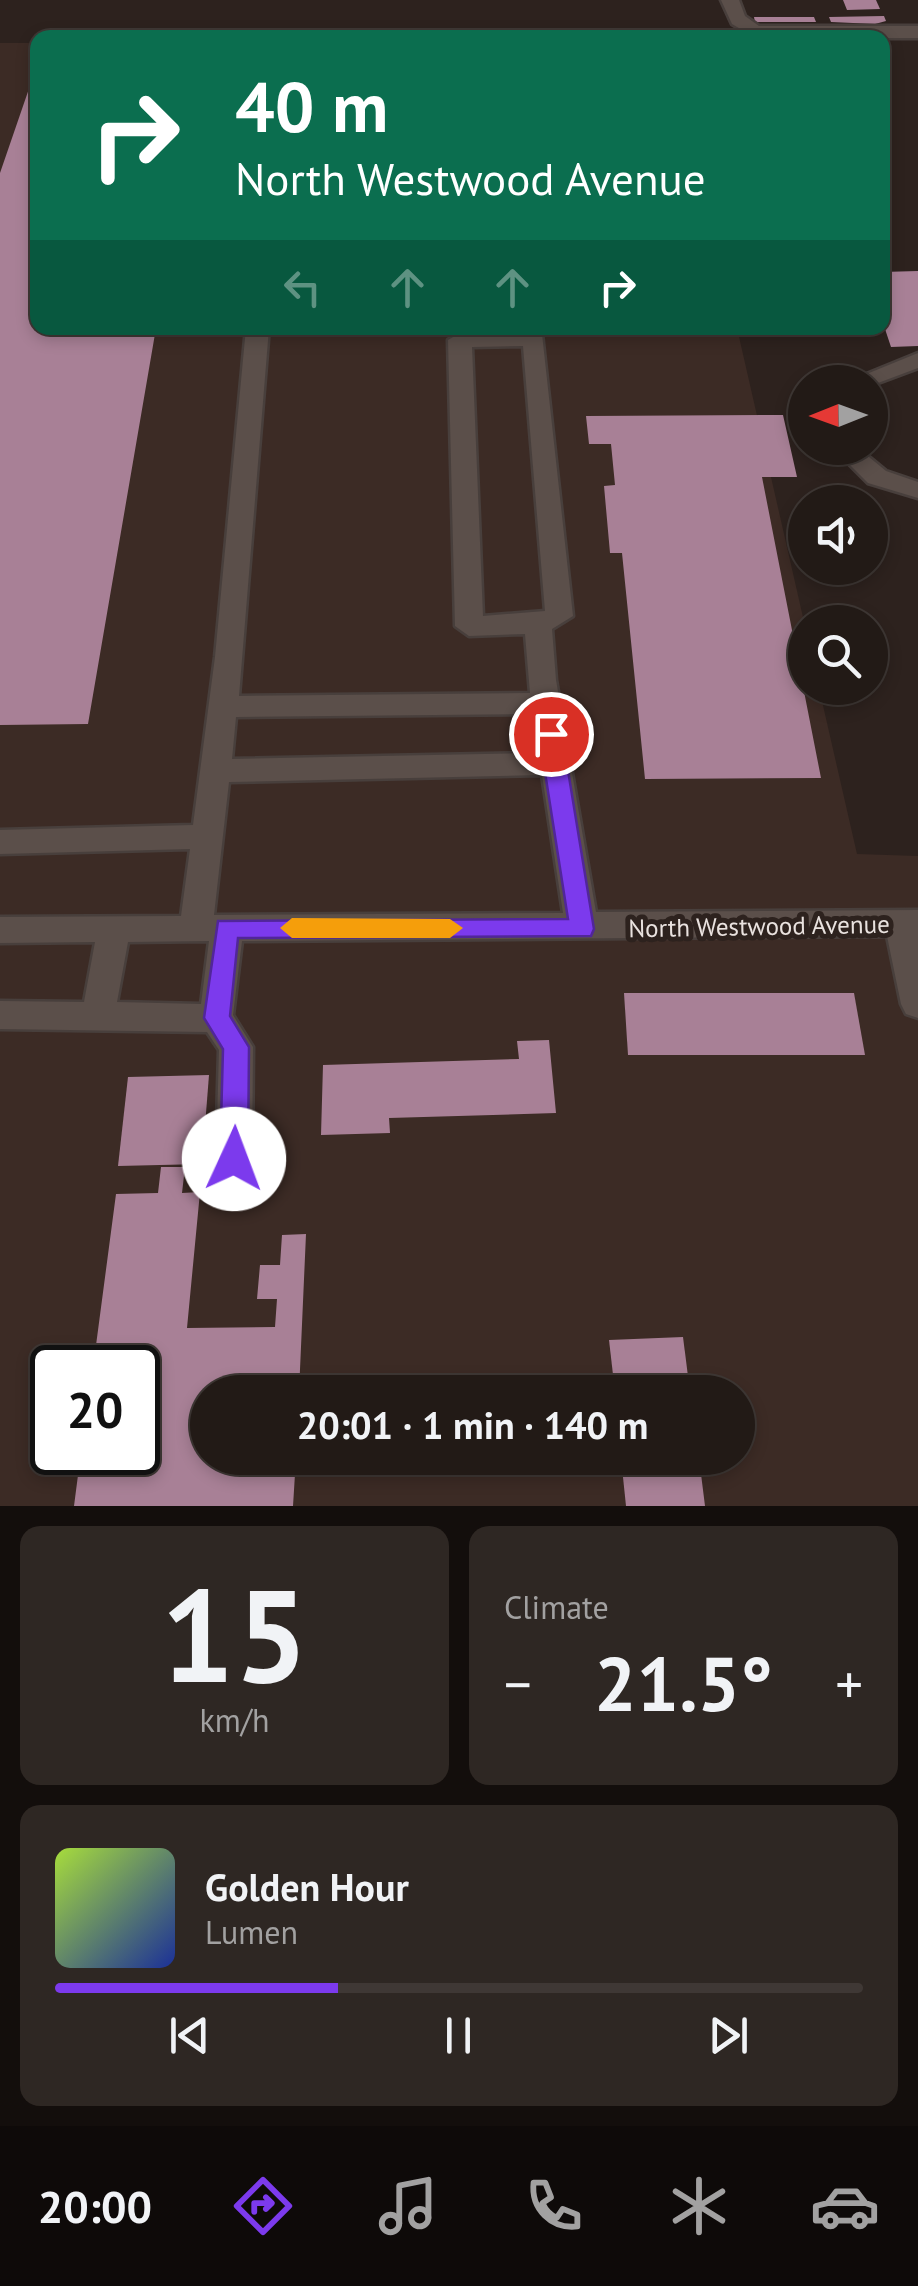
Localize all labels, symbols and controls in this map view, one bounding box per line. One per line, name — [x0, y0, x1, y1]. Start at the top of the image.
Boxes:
text: 40 m — [235, 61, 388, 151]
icon: right — [70, 70, 200, 200]
text: North Westwood Avenue — [235, 149, 706, 207]
icon: left — [275, 260, 330, 315]
icon: ahead — [380, 260, 435, 315]
icon: ahead — [485, 260, 540, 315]
icon: right — [590, 260, 645, 315]
north arrow — [788, 365, 888, 465]
map controls — [788, 365, 888, 705]
button: sound — [788, 485, 888, 585]
button: search — [788, 605, 888, 705]
pin — [509, 692, 594, 777]
icon: arrive — [524, 707, 579, 762]
street label: North Westwood Avenue — [628, 908, 890, 944]
position arrow — [182, 1107, 286, 1211]
speed limit sign: 20 — [30, 1345, 160, 1475]
text: 20:01 · 1 min · 140 m — [297, 1400, 648, 1449]
text: 15 — [161, 1550, 308, 1718]
text: Climate — [504, 1586, 609, 1628]
text: 21.5° — [594, 1635, 773, 1732]
text: − — [504, 1648, 532, 1719]
text: + — [835, 1648, 863, 1719]
text: km/h — [199, 1699, 270, 1741]
text: Golden Hour — [205, 1862, 409, 1911]
text: Lumen — [205, 1911, 298, 1953]
icon: previous — [162, 2008, 217, 2063]
icon: pause — [431, 2008, 486, 2063]
icon: next — [701, 2008, 756, 2063]
icon: directions — [228, 2171, 298, 2241]
icon: music — [373, 2171, 443, 2241]
icon: phone — [519, 2171, 589, 2241]
icon: climate — [664, 2171, 734, 2241]
icon: car — [810, 2171, 880, 2241]
text: 20:00 — [38, 2177, 152, 2235]

